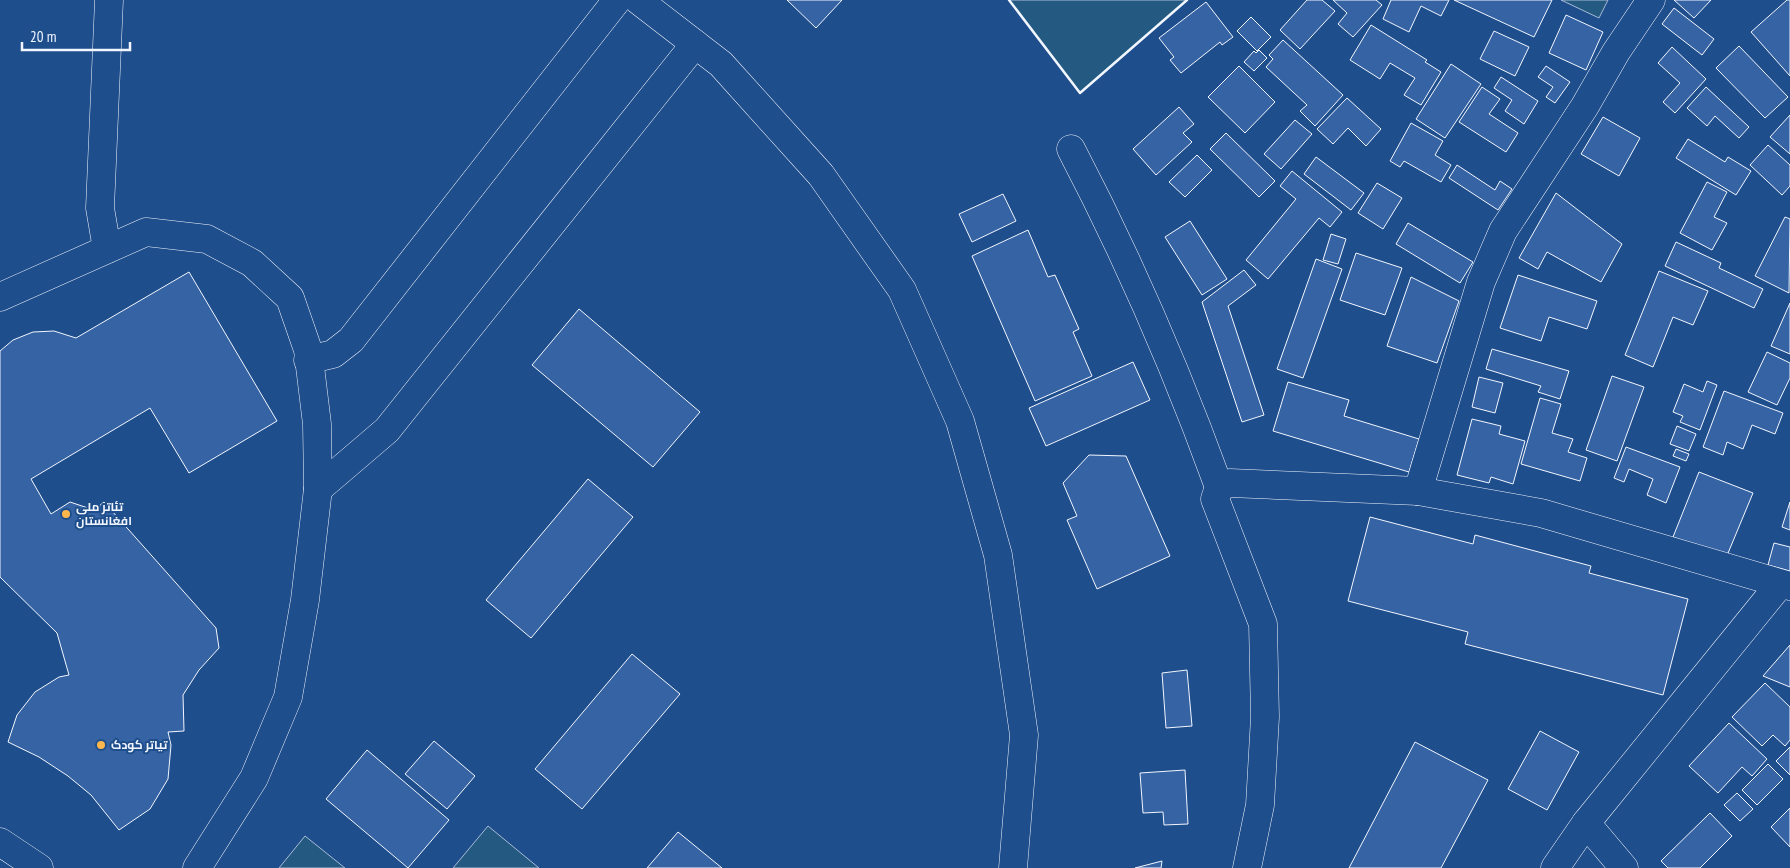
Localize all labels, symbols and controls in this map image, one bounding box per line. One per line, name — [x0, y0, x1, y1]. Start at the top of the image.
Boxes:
scale bar — [22, 20, 130, 52]
text: 20 m — [30, 27, 56, 46]
place label: تئاتر ملی افغانستان — [76, 499, 132, 529]
marker: تئاتر ملی افغانستان — [60, 508, 72, 520]
place label: تیاتر کودک — [111, 737, 168, 753]
marker: تیاتر کودک — [95, 739, 107, 751]

